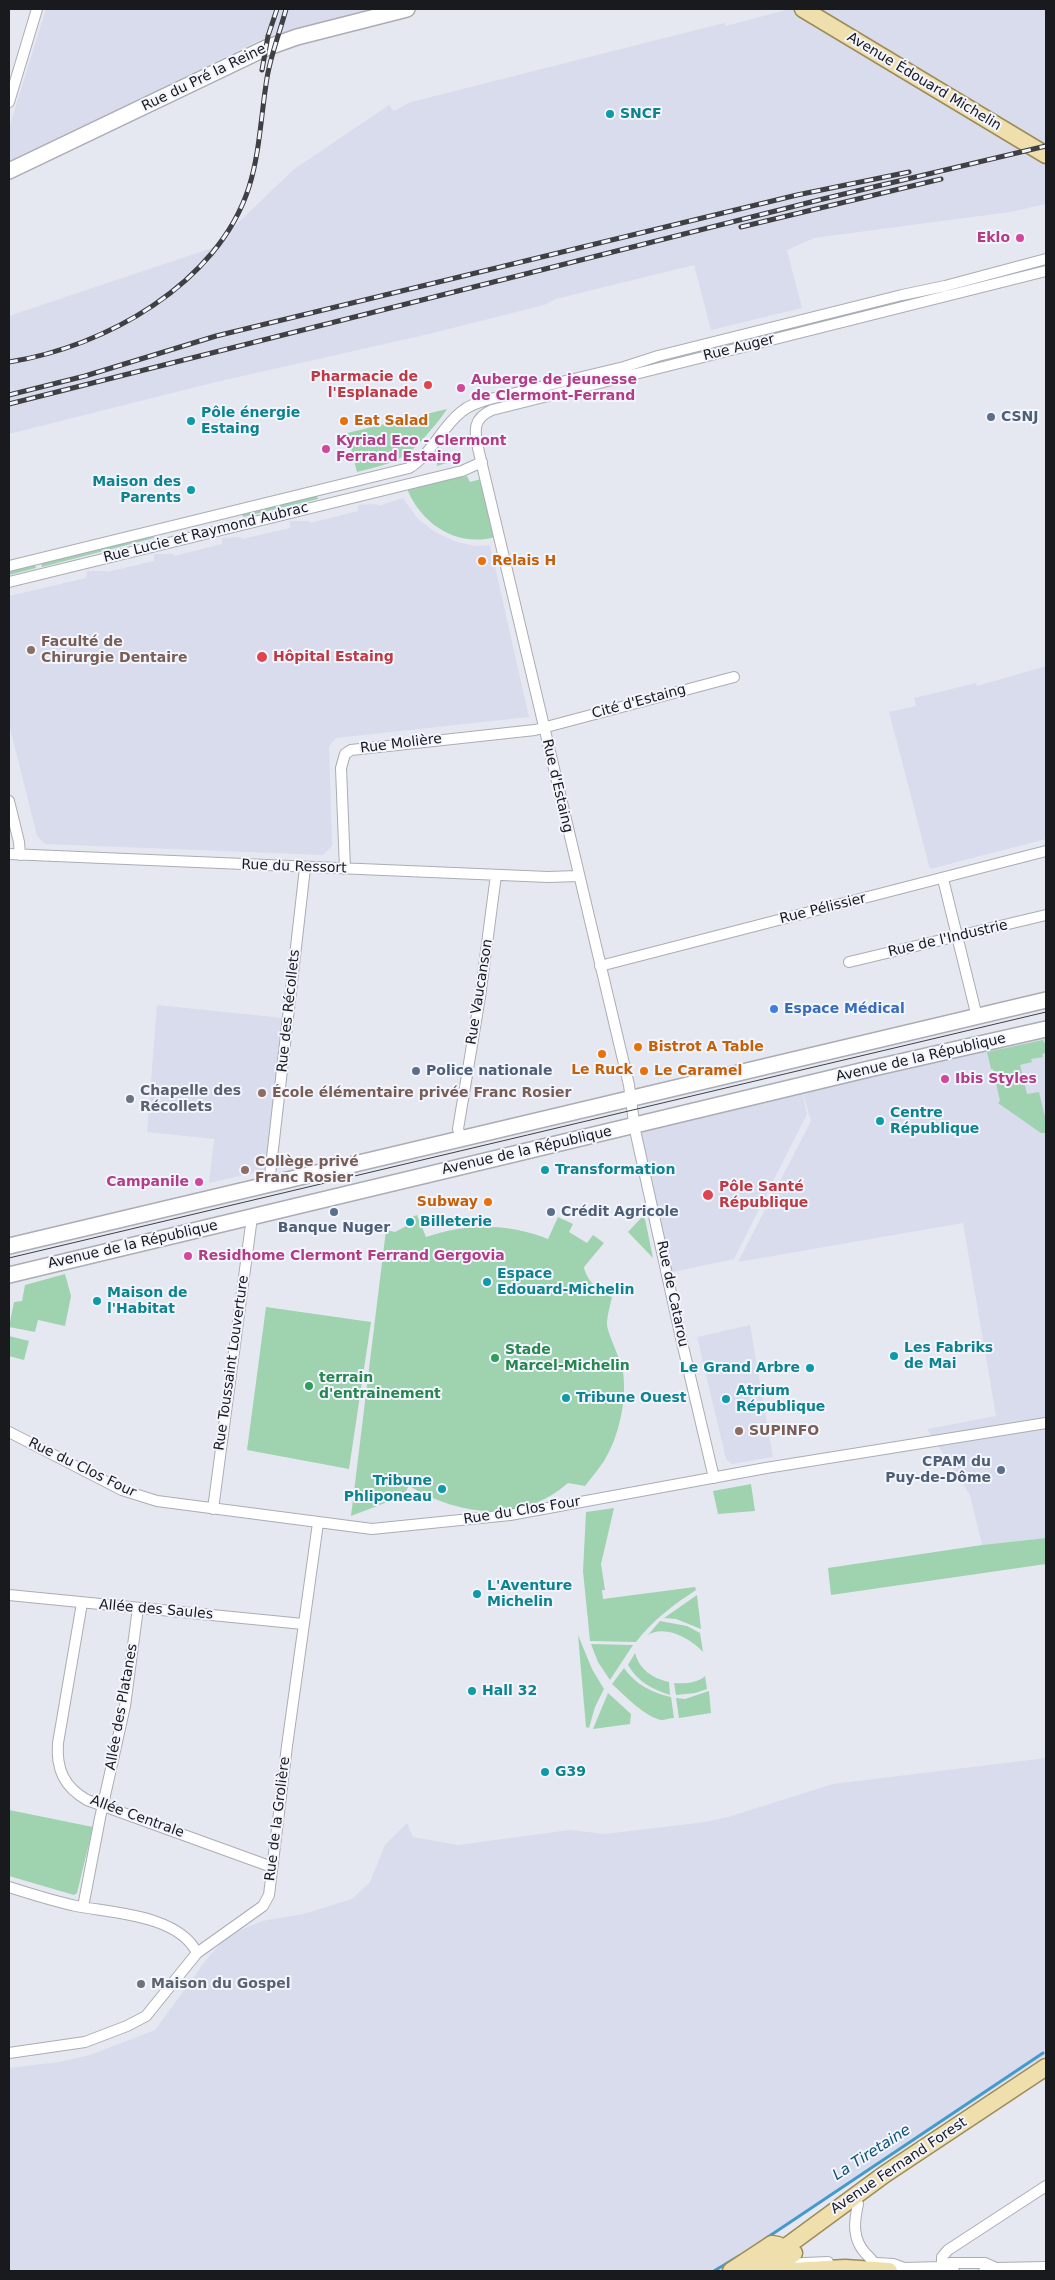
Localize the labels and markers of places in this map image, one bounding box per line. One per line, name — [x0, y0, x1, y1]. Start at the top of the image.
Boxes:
place label: SNCF — [620, 106, 662, 122]
marker: SNCF — [604, 108, 616, 120]
place label: Eklo — [977, 230, 1010, 246]
marker: Eklo — [1014, 232, 1026, 244]
place label: Pharmacie de l'Esplanade — [310, 369, 418, 402]
place label: Auberge de jeunesse de Clermont-Ferrand — [471, 372, 637, 404]
marker: Pharmacie de l'Esplanade — [422, 379, 434, 391]
marker: Auberge de jeunesse de Clermont-Ferrand — [455, 382, 467, 394]
place label: Pôle énergie Estaing — [201, 405, 300, 438]
place label: CSNJ — [1001, 409, 1039, 425]
marker: CSNJ — [985, 411, 997, 423]
place label: Eat Salad — [354, 413, 428, 429]
marker: Pôle énergie Estaing — [185, 415, 197, 427]
marker: Eat Salad — [338, 415, 350, 427]
place label: Kyriad Eco - Clermont Ferrand Estaing — [336, 433, 507, 466]
marker: Kyriad Eco - Clermont Ferrand Estaing — [320, 443, 332, 455]
place label: Maison des Parents — [92, 474, 181, 507]
marker: Maison des Parents — [185, 484, 197, 496]
place label: Relais H — [492, 553, 556, 569]
marker: Relais H — [476, 555, 488, 567]
place label: Faculté de Chirurgie Dentaire — [41, 634, 187, 666]
marker: Faculté de Chirurgie Dentaire — [25, 644, 37, 656]
place label: Hôpital Estaing — [273, 649, 394, 665]
marker: Hôpital Estaing — [255, 650, 269, 664]
place label: Espace Médical — [784, 1001, 905, 1017]
marker: Espace Médical — [768, 1003, 780, 1015]
place label: Bistrot A Table — [648, 1039, 764, 1055]
marker: Bistrot A Table — [632, 1041, 644, 1053]
marker: Le Ruck — [596, 1048, 608, 1060]
place label: Le Ruck — [571, 1062, 633, 1078]
place label: Police nationale — [426, 1063, 552, 1079]
place label: Le Caramel — [654, 1063, 742, 1079]
marker: Police nationale — [410, 1065, 422, 1077]
marker: Le Caramel — [638, 1065, 650, 1077]
place label: Ibis Styles — [955, 1071, 1037, 1087]
marker: Ibis Styles — [939, 1073, 951, 1085]
place label: Chapelle des Récollets — [140, 1083, 241, 1116]
place label: École élémentaire privée Franc Rosier — [272, 1085, 572, 1101]
marker: École élémentaire privée Franc Rosier — [256, 1087, 268, 1099]
marker: Chapelle des Récollets — [124, 1093, 136, 1105]
place label: Centre République — [890, 1105, 979, 1138]
marker: Centre République — [874, 1115, 886, 1127]
place label: Collège privé Franc Rosier — [255, 1154, 359, 1186]
place label: Transformation — [555, 1162, 675, 1178]
marker: Collège privé Franc Rosier — [239, 1164, 251, 1176]
marker: Transformation — [539, 1164, 551, 1176]
place label: Campanile — [106, 1174, 189, 1190]
marker: Campanile — [193, 1176, 205, 1188]
place label: Pôle Santé République — [719, 1179, 808, 1212]
marker: Pôle Santé République — [701, 1188, 715, 1202]
place label: Subway — [417, 1194, 478, 1210]
marker: Subway — [482, 1196, 494, 1208]
place label: Crédit Agricole — [561, 1204, 679, 1220]
marker: Banque Nuger — [328, 1206, 340, 1218]
marker: Crédit Agricole — [545, 1206, 557, 1218]
place label: Billeterie — [420, 1214, 492, 1230]
marker: Billeterie — [404, 1216, 416, 1228]
place label: Banque Nuger — [278, 1220, 390, 1236]
place label: Residhome Clermont Ferrand Gergovia — [198, 1248, 505, 1264]
marker: Residhome Clermont Ferrand Gergovia — [182, 1250, 194, 1262]
place label: Espace Edouard-Michelin — [497, 1266, 634, 1298]
marker: Espace Edouard-Michelin — [481, 1276, 493, 1288]
place label: Maison de l'Habitat — [107, 1285, 187, 1318]
marker: Maison de l'Habitat — [91, 1295, 103, 1307]
place label: Les Fabriks de Mai — [904, 1340, 993, 1372]
place label: Stade Marcel-Michelin — [505, 1342, 630, 1374]
marker: Les Fabriks de Mai — [888, 1350, 900, 1362]
marker: Stade Marcel-Michelin — [489, 1352, 501, 1364]
place label: Le Grand Arbre — [680, 1360, 800, 1376]
marker: Le Grand Arbre — [804, 1362, 816, 1374]
place label: terrain d'entrainement — [319, 1370, 441, 1402]
marker: terrain d'entrainement — [303, 1380, 315, 1392]
place label: Atrium République — [736, 1383, 825, 1415]
place label: Tribune Ouest — [576, 1390, 686, 1406]
marker: Tribune Ouest — [560, 1392, 572, 1404]
marker: Atrium République — [720, 1393, 732, 1405]
place label: SUPINFO — [749, 1423, 819, 1439]
marker: SUPINFO — [733, 1425, 745, 1437]
place label: CPAM du Puy-de-Dôme — [885, 1454, 991, 1486]
marker: CPAM du Puy-de-Dôme — [995, 1464, 1007, 1476]
place label: Tribune Phliponeau — [344, 1473, 432, 1505]
marker: Tribune Phliponeau — [436, 1483, 448, 1495]
place label: L'Aventure Michelin — [487, 1578, 572, 1610]
marker: L'Aventure Michelin — [471, 1588, 483, 1600]
place label: Hall 32 — [482, 1683, 537, 1699]
marker: Hall 32 — [466, 1685, 478, 1697]
place label: G39 — [555, 1764, 586, 1780]
marker: G39 — [539, 1766, 551, 1778]
place label: Maison du Gospel — [151, 1976, 291, 1992]
marker: Maison du Gospel — [135, 1978, 147, 1990]

